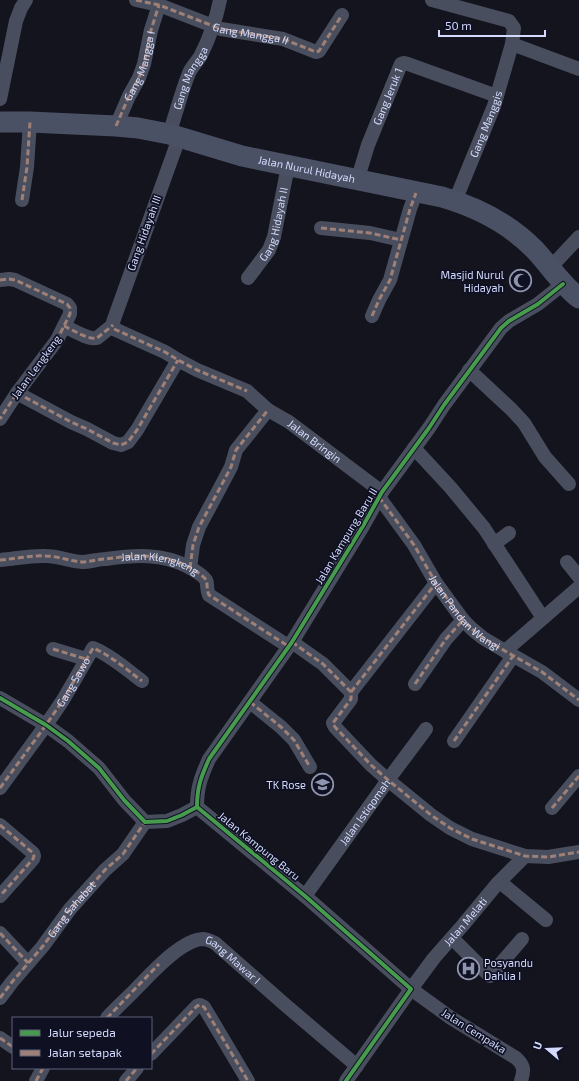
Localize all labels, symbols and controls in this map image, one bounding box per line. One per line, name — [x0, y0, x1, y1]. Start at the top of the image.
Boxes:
scale bar — [439, 12, 545, 38]
text: 50 m — [445, 18, 472, 32]
street label: Gang Mangga II — [211, 19, 291, 47]
street label: Gang Mangga I — [121, 30, 157, 103]
street label: Gang Mangga — [170, 44, 210, 111]
street label: Gang Jeruk 1 — [370, 66, 405, 127]
street label: Gang Manggis — [467, 89, 504, 159]
street label: Jalan Nurul Hidayah — [257, 152, 356, 185]
street label: Gang Hidayah II — [256, 186, 290, 264]
street label: Gang Hidayah III — [124, 193, 163, 272]
place label: Masjid Nurul Hidayah — [441, 268, 505, 294]
mosque icon: Masjid Nurul Hidayah — [507, 268, 533, 294]
street label: Jalan Lengkeng — [8, 332, 63, 401]
street label: Jalan Bringin — [286, 417, 344, 465]
street label: Jalan Kampung Baru II — [312, 485, 379, 586]
street label: Jalan Klengkeng — [120, 549, 201, 577]
street label: Jalan Pandan Wangi — [427, 572, 503, 653]
street label: Gang Sawo — [53, 654, 92, 709]
school or university icon: TK Rose — [309, 772, 335, 798]
street label: Jalan Istiqomah — [337, 776, 393, 847]
place label: TK Rose — [266, 778, 306, 791]
street label: Jalan Kampung Baru — [216, 809, 303, 883]
street label: Gang Sahabat — [44, 878, 98, 940]
street label: Jalan Melati — [441, 894, 489, 948]
street label: Gang Mawar I — [204, 933, 263, 986]
hospital icon: Posyandu Dahlia I — [455, 956, 481, 982]
place label: Posyandu Dahlia I — [484, 956, 533, 982]
street label: Jalan Cempaka — [440, 1006, 509, 1056]
legend — [12, 1017, 152, 1069]
text: Jalur sepeda — [48, 1025, 116, 1039]
north arrow — [527, 1029, 567, 1069]
text: U — [530, 1040, 544, 1051]
text: Jalan setapak — [48, 1045, 122, 1059]

